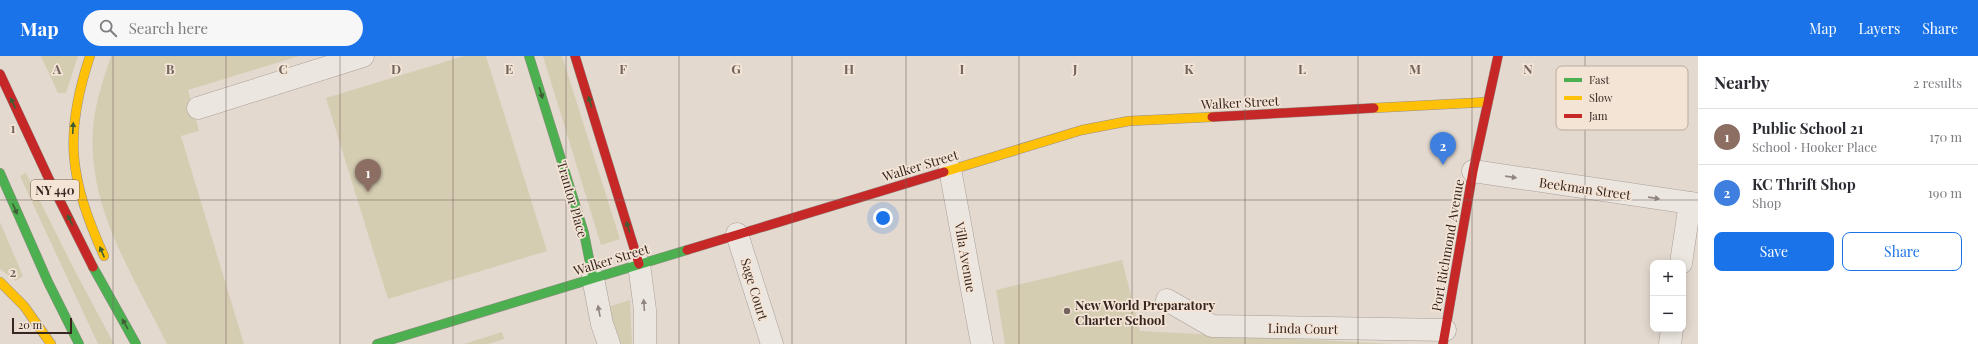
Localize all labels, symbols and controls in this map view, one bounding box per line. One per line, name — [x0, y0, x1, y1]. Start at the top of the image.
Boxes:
search box — [83, 10, 363, 46]
text: Map — [20, 15, 59, 41]
icon: search — [97, 17, 119, 39]
text: Search here — [129, 18, 208, 38]
text: Map — [1809, 19, 1837, 38]
text: Layers — [1859, 19, 1900, 38]
text: Share — [1922, 19, 1958, 38]
text: A — [52, 60, 62, 77]
text: B — [166, 60, 175, 77]
text: C — [278, 60, 288, 77]
text: D — [391, 60, 401, 77]
text: E — [505, 60, 513, 77]
text: F — [619, 60, 627, 77]
text: G — [731, 60, 741, 77]
text: H — [844, 60, 854, 77]
text: I — [960, 60, 965, 77]
text: J — [1072, 60, 1078, 77]
text: K — [1184, 60, 1194, 77]
text: L — [1298, 60, 1306, 77]
text: M — [1409, 60, 1421, 77]
text: N — [1523, 60, 1533, 77]
legend — [1556, 66, 1688, 130]
text: Nearby — [1714, 71, 1769, 93]
text: Fast — [1589, 72, 1609, 87]
text: 2 results — [1913, 74, 1962, 91]
one-way arrow — [538, 88, 544, 100]
text: Slow — [1589, 90, 1613, 105]
street label: Walker Street — [1199, 91, 1280, 113]
one-way arrow — [587, 96, 593, 108]
one-way arrow — [10, 97, 16, 108]
text: Jam — [1588, 108, 1608, 123]
text: Public School 21 — [1752, 118, 1863, 138]
text: 1 — [11, 119, 16, 136]
one-way arrow — [70, 121, 76, 134]
text: 1 — [1725, 128, 1729, 145]
text: 170 m — [1929, 128, 1962, 145]
pin: 2 — [1430, 132, 1456, 165]
text: School · Hooker Place — [1752, 138, 1877, 155]
street label: Walker Street — [879, 145, 960, 185]
pin: 1 — [355, 159, 381, 192]
street label: Trantor Place — [554, 159, 592, 240]
street label: Beekman Street — [1538, 173, 1632, 203]
one-way arrow — [1505, 174, 1518, 180]
text: KC Thrift Shop — [1752, 174, 1856, 194]
street label: Port Richmond Avenue — [1427, 177, 1467, 312]
road number: NY 440 — [31, 180, 79, 200]
text: 2 — [1724, 184, 1730, 201]
text: 190 m — [1928, 184, 1962, 201]
text: Shop — [1752, 194, 1781, 211]
one-way arrow — [1648, 195, 1660, 201]
one-way arrow — [13, 204, 19, 216]
your location — [873, 208, 893, 228]
one-way arrow — [67, 214, 73, 225]
one-way arrow — [625, 220, 631, 232]
street label: Villa Avenue — [951, 220, 981, 294]
button: Save — [1714, 232, 1834, 271]
button: Share — [1842, 232, 1962, 271]
street label: Walker Street — [570, 239, 651, 279]
one-way arrow — [99, 246, 105, 258]
street label: Sage Court — [738, 256, 773, 322]
map controls — [1650, 260, 1686, 332]
button: + — [1650, 260, 1686, 296]
text: 2 — [10, 263, 17, 280]
place label: New World Preparatory Charter School — [1075, 296, 1215, 328]
button: − — [1650, 296, 1686, 332]
one-way arrow — [641, 299, 648, 311]
one-way arrow — [596, 305, 602, 318]
marker: New World Preparatory Charter School — [1062, 306, 1072, 316]
scale bar — [12, 316, 72, 335]
text: 20 m — [18, 317, 42, 332]
one-way arrow — [121, 318, 128, 330]
street label: Linda Court — [1268, 319, 1339, 337]

